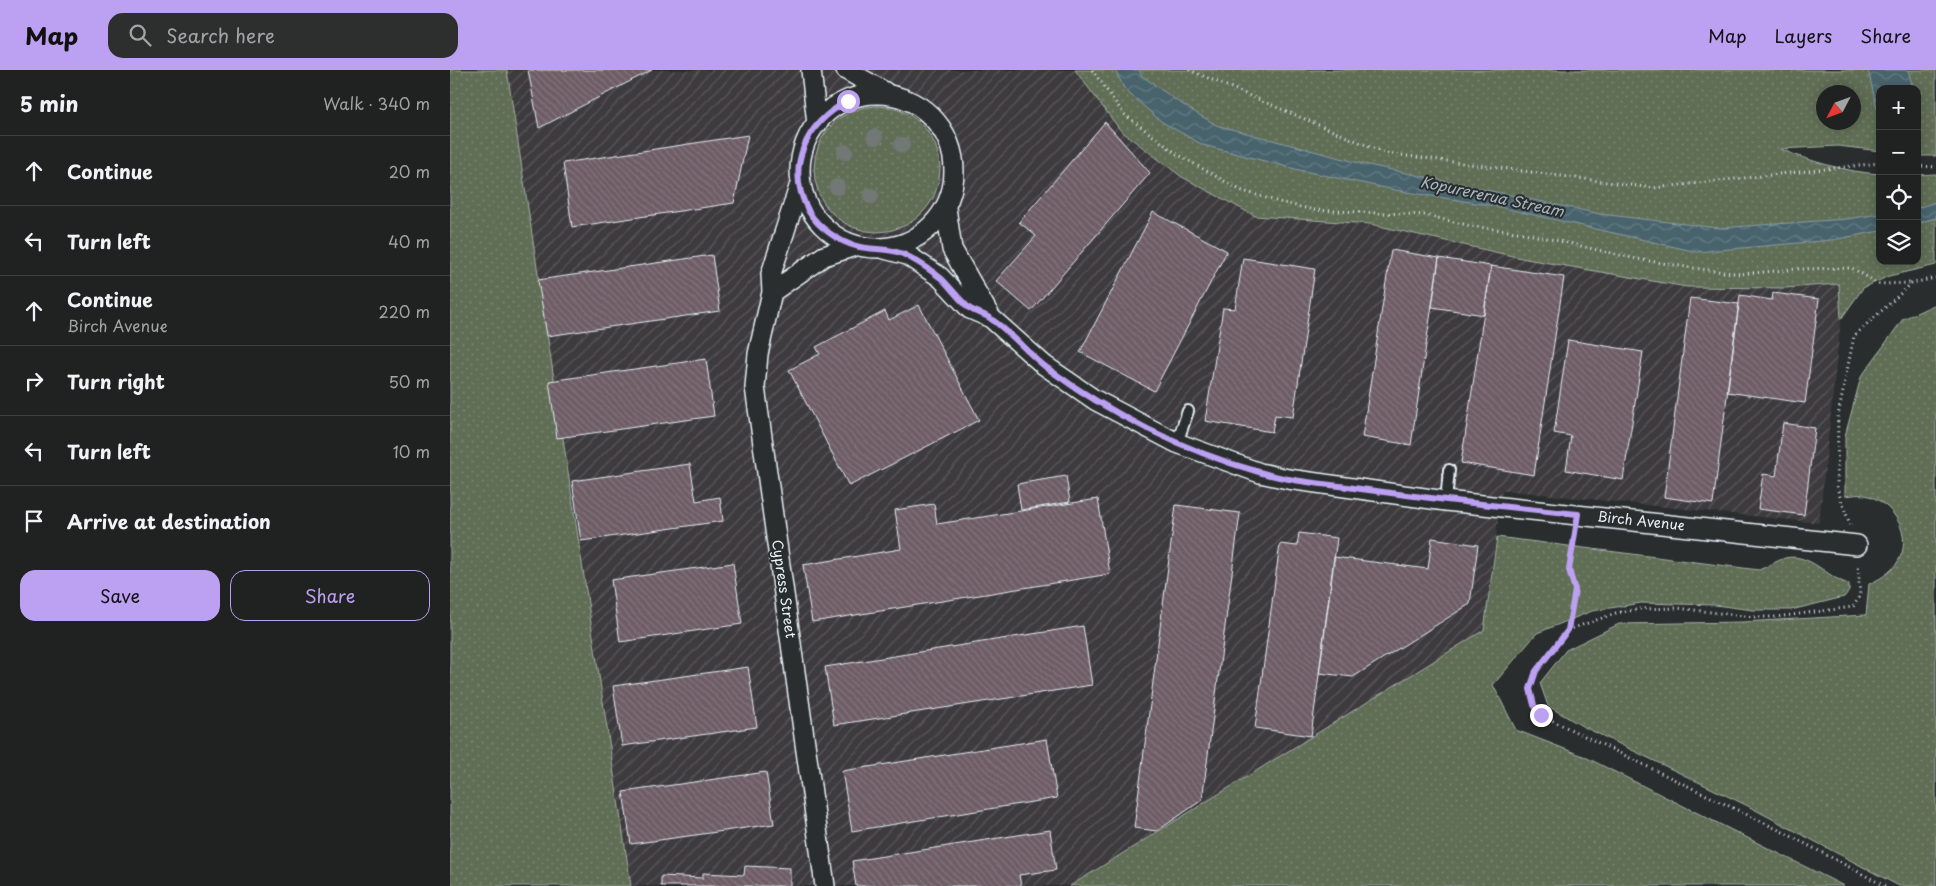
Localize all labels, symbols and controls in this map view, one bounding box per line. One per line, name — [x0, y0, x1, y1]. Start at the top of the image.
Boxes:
search box — [108, 13, 458, 58]
text: Map — [25, 17, 78, 53]
icon: search — [126, 21, 154, 49]
text: Search here — [166, 21, 275, 49]
text: Map — [1708, 22, 1747, 49]
text: Layers — [1775, 22, 1832, 49]
text: Share — [1860, 22, 1911, 49]
north arrow — [1816, 85, 1861, 130]
map controls — [1876, 85, 1921, 265]
button: + — [1876, 85, 1921, 130]
text: 5 min — [20, 87, 78, 119]
route start — [837, 90, 860, 113]
text: Walk · 340 m — [323, 91, 430, 115]
button: − — [1876, 130, 1921, 175]
icon: ahead — [20, 157, 48, 185]
text: Continue — [67, 157, 153, 185]
text: 20 m — [389, 159, 430, 183]
water label: Kopurererua Stream — [1418, 169, 1566, 222]
button: locate — [1876, 175, 1921, 220]
button: layers — [1876, 220, 1921, 265]
icon: left — [20, 227, 48, 255]
text: Turn left — [67, 227, 151, 255]
text: 40 m — [388, 229, 430, 253]
text: Continue — [67, 285, 153, 313]
icon: ahead — [20, 297, 48, 325]
text: 220 m — [379, 299, 430, 323]
text: Birch Avenue — [67, 313, 168, 337]
icon: right — [20, 367, 48, 395]
text: Turn right — [67, 367, 165, 395]
text: 50 m — [389, 369, 430, 393]
icon: left — [20, 437, 48, 465]
text: Turn left — [67, 437, 151, 465]
text: 10 m — [393, 439, 430, 463]
street label: Birch Avenue — [1596, 505, 1686, 536]
icon: arrive — [20, 507, 48, 535]
text: Arrive at destination — [67, 507, 271, 535]
street label: Cypress Street — [767, 538, 802, 640]
button: Save — [20, 570, 220, 621]
button: Share — [230, 570, 430, 621]
route end — [1530, 704, 1553, 727]

